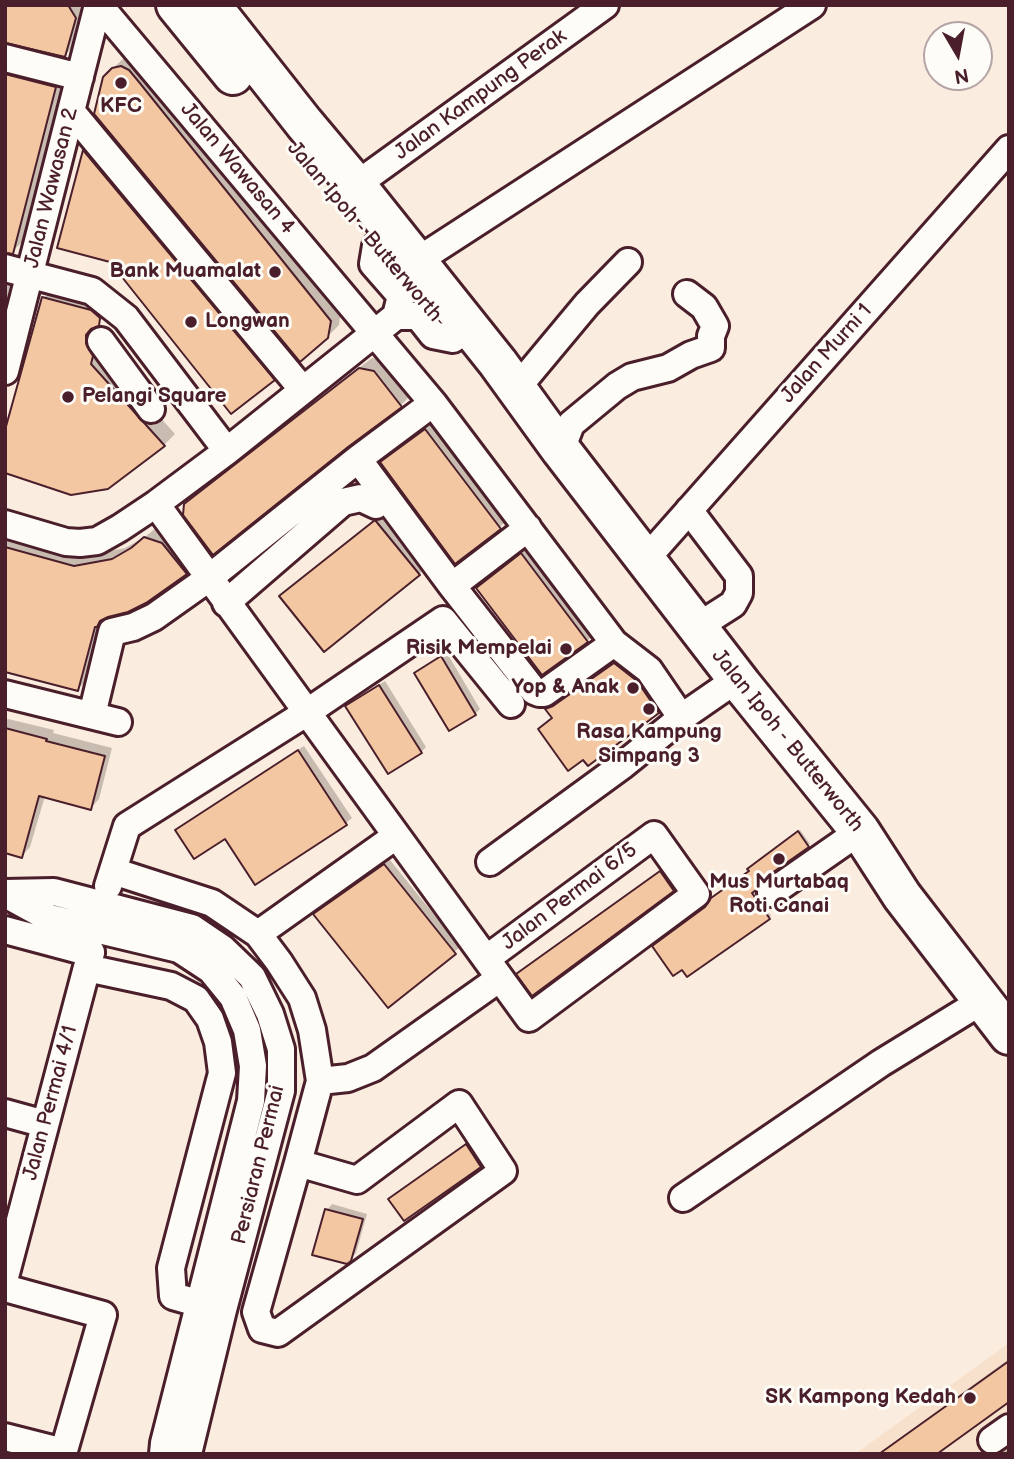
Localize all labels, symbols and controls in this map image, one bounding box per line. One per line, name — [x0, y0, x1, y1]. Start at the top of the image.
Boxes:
north arrow — [923, 21, 993, 91]
street label: Jalan Kampung Perak — [390, 24, 572, 166]
text: N — [952, 63, 970, 88]
marker: KFC — [113, 75, 129, 91]
place label: KFC — [100, 94, 142, 120]
street label: Jalan Wawasan 4 — [174, 98, 300, 240]
street label: Jalan Wawasan 2 — [20, 105, 84, 271]
street label: Jalan Ipoh - Butterworth — [281, 137, 447, 327]
place label: Bank Muamalat — [110, 259, 261, 285]
marker: Bank Muamalat — [267, 264, 283, 280]
street label: Jalan Murni 1 — [776, 299, 878, 409]
place label: Longwan — [205, 309, 290, 335]
marker: Longwan — [183, 314, 199, 330]
place label: Pelangi Square — [82, 384, 227, 410]
marker: Pelangi Square — [60, 389, 76, 405]
place label: Risik Mempelai — [406, 636, 552, 662]
marker: Risik Mempelai — [558, 641, 574, 657]
street label: Jalan Ipoh - Butterworth — [706, 645, 868, 837]
place label: Yop & Anak — [512, 675, 619, 701]
marker: Yop & Anak — [625, 680, 641, 696]
marker: Rasa Kampung Simpang 3 — [641, 701, 657, 717]
place label: Rasa Kampung Simpang 3 — [576, 720, 722, 770]
street label: Jalan Permai 6/5 — [497, 838, 643, 956]
marker: Mus Murtabaq Roti Canai — [771, 851, 787, 867]
place label: Mus Murtabaq Roti Canai — [709, 870, 849, 920]
street label: Jalan Permai 4/1 — [18, 1023, 84, 1183]
street label: Persiaran Permai — [227, 1083, 291, 1247]
place label: SK Kampong Kedah — [765, 1385, 956, 1411]
marker: SK Kampong Kedah — [962, 1390, 978, 1406]

